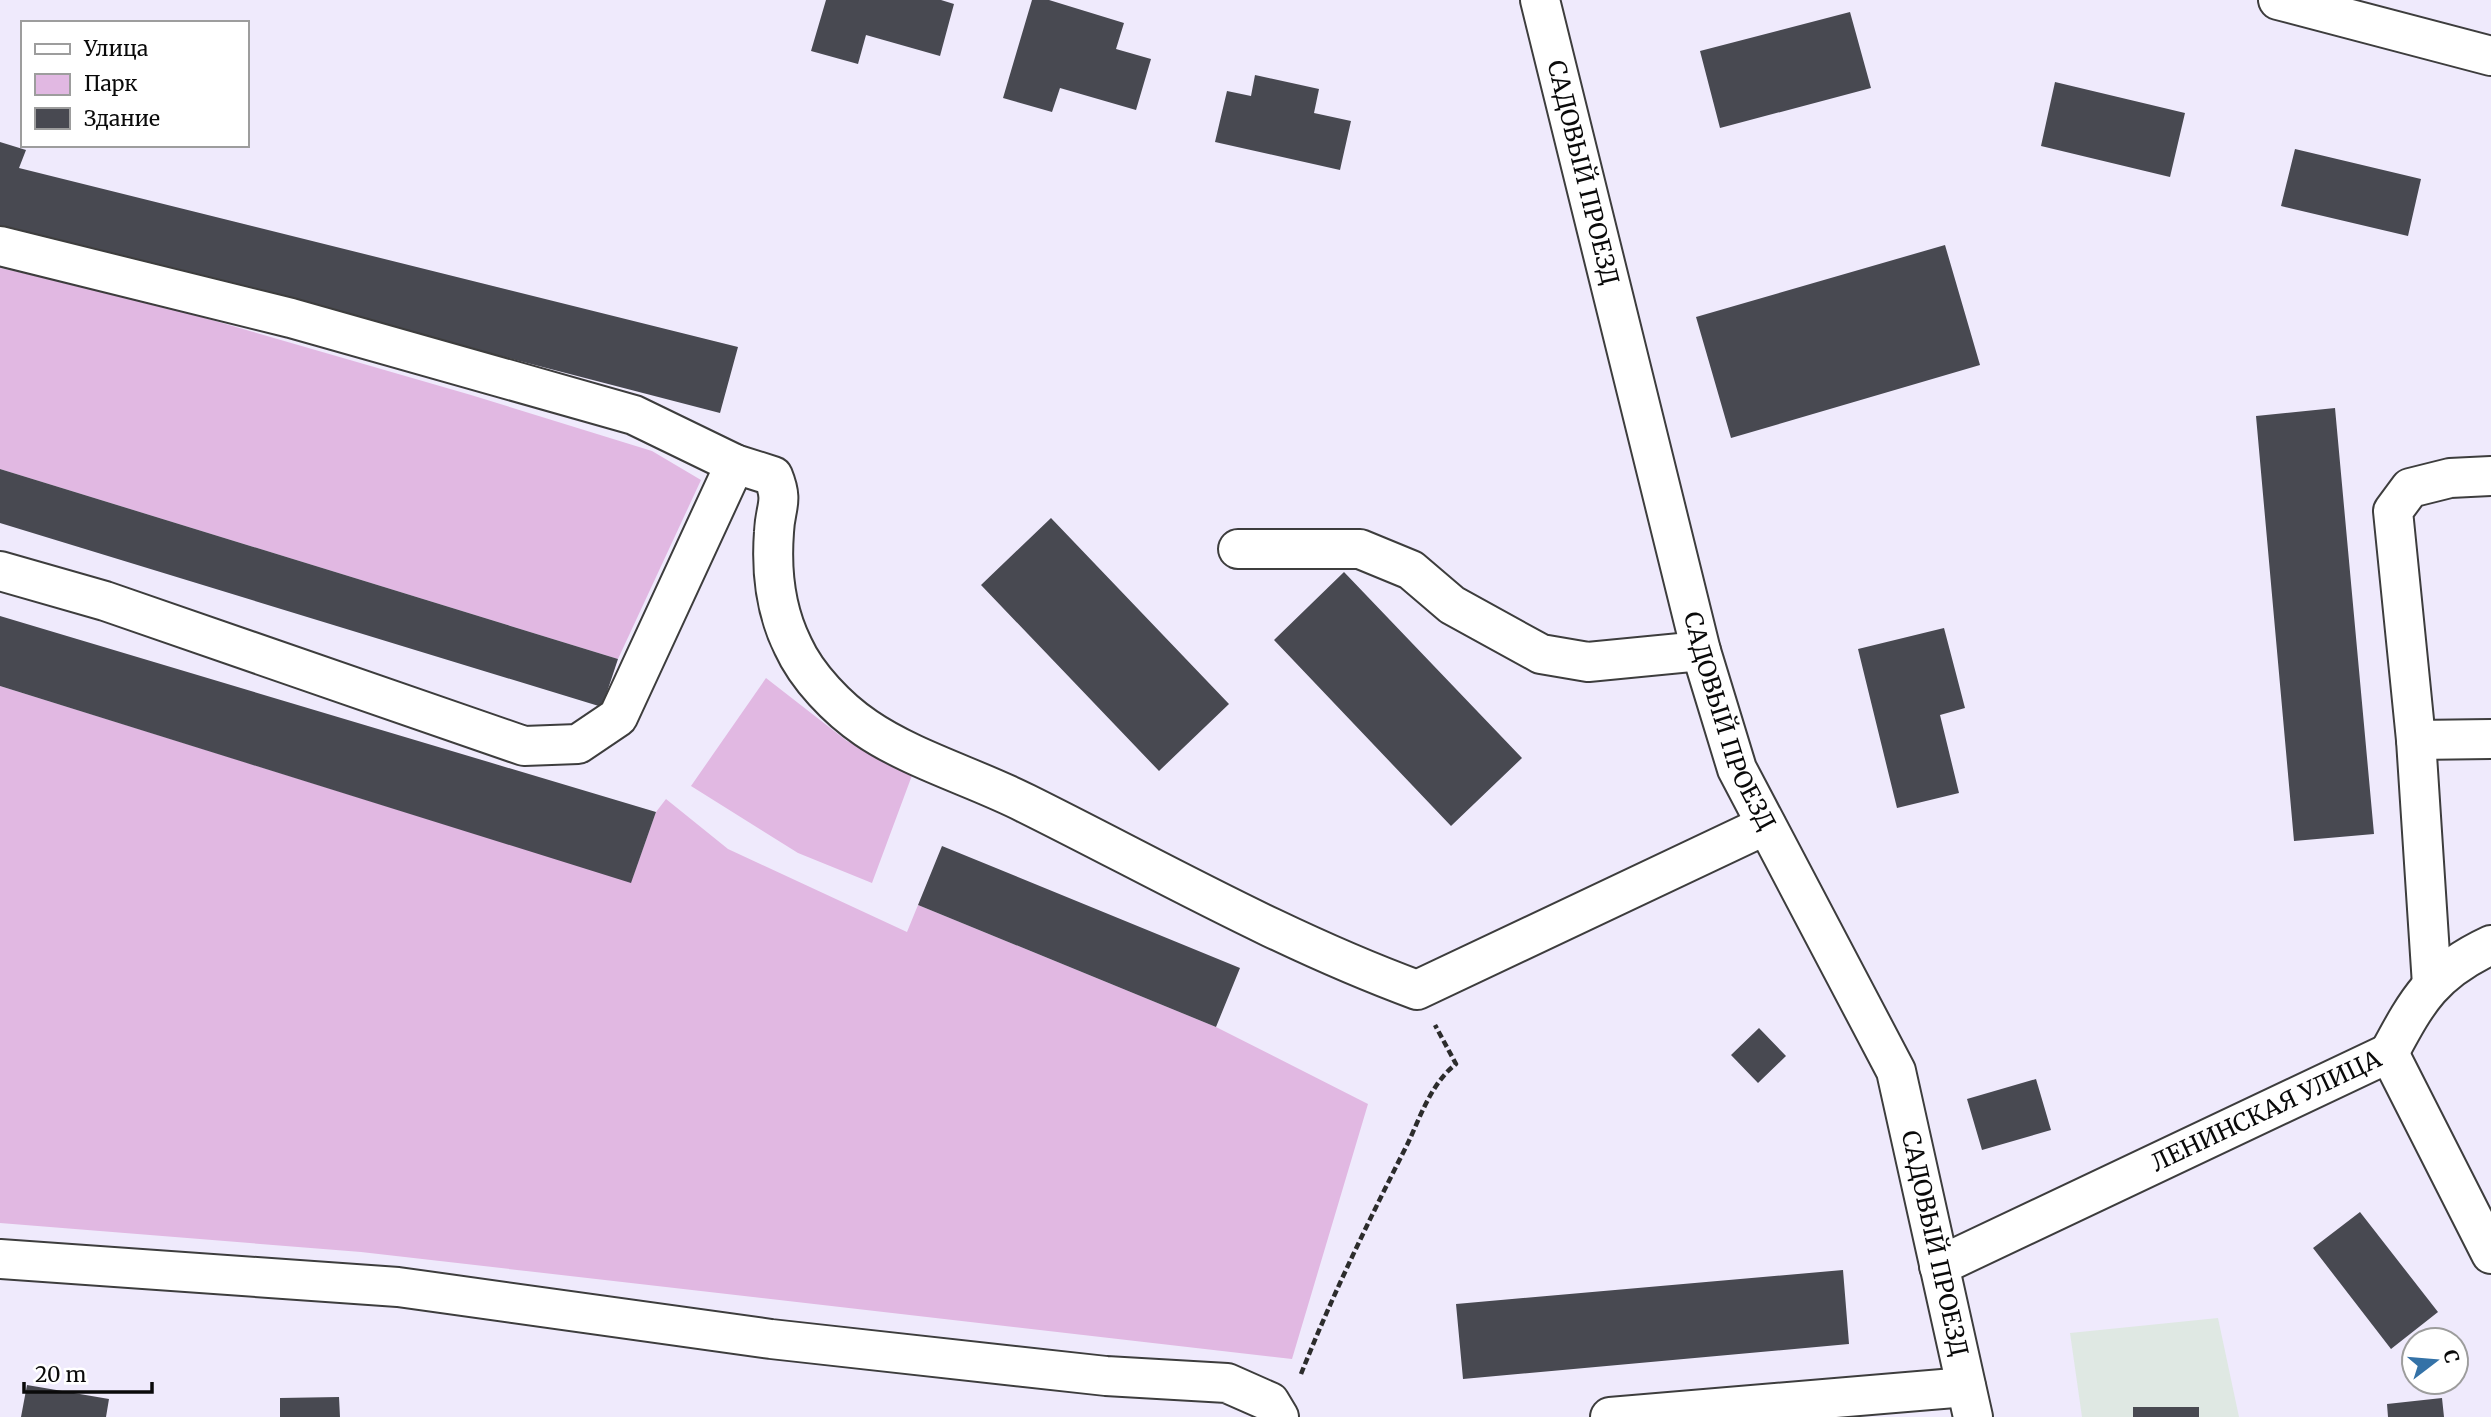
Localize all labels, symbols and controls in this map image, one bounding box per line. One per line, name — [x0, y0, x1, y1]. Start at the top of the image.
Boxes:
legend — [21, 21, 248, 147]
text: Улица — [83, 35, 148, 62]
street label: САДОВЫЙ ПРОЕЗД — [1541, 57, 1626, 288]
text: Парк — [84, 70, 138, 97]
text: Здание — [84, 105, 160, 132]
street label: САДОВЫЙ ПРОЕЗД — [1677, 608, 1782, 835]
street label: ЛЕНИНСКАЯ УЛИЦА — [2146, 1043, 2387, 1178]
street label: САДОВЫЙ ПРОЕЗД — [1895, 1128, 1975, 1359]
north arrow — [2400, 1326, 2470, 1396]
text: С — [2438, 1347, 2465, 1366]
scale bar — [24, 1350, 152, 1394]
text: 20 m — [35, 1361, 87, 1388]

